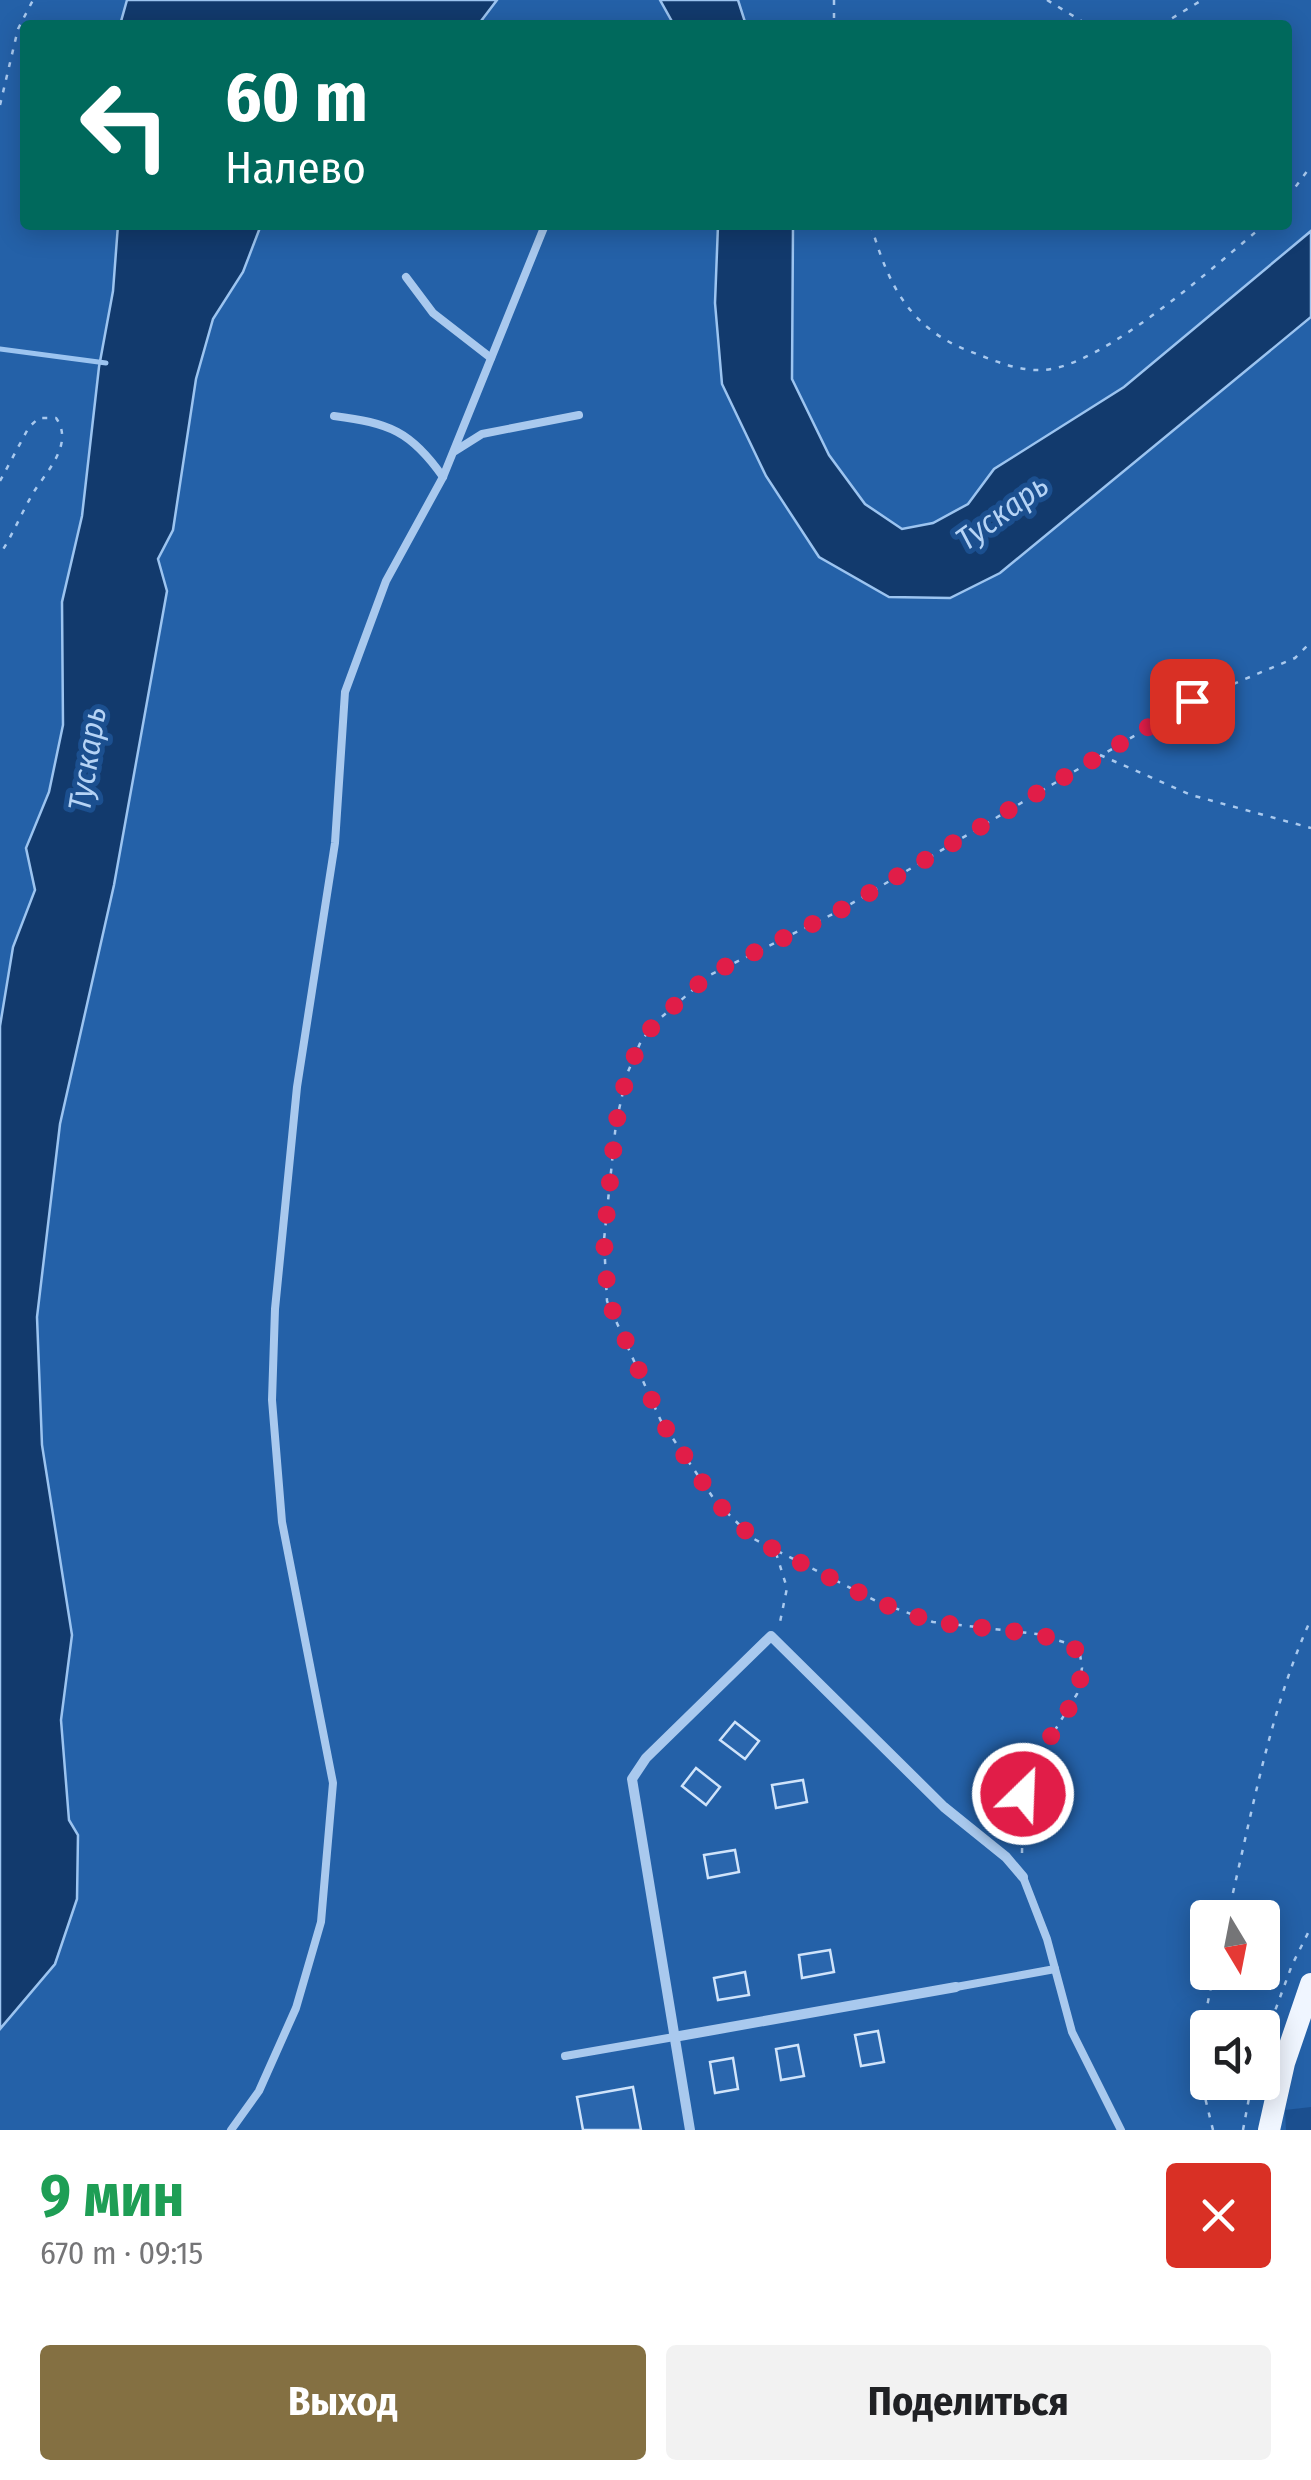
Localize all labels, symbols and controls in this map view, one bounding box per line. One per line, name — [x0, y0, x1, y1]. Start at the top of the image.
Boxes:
text: 60 m — [225, 56, 368, 140]
icon: left — [60, 60, 190, 190]
text: Налево — [225, 141, 366, 195]
water label: Тускарь — [948, 466, 1056, 558]
pin — [1150, 659, 1235, 744]
icon: arrive — [1165, 674, 1220, 729]
water label: Тускарь — [60, 704, 114, 814]
position arrow — [971, 1742, 1075, 1846]
north arrow — [1190, 1900, 1280, 1990]
map controls — [1190, 1900, 1280, 2100]
button: sound — [1190, 2010, 1280, 2100]
text: 9 мин — [40, 2160, 184, 2232]
button: close — [1166, 2163, 1271, 2268]
text: 670 m · 09:15 — [40, 2234, 203, 2272]
button: Выход — [40, 2345, 646, 2460]
button: Поделиться — [666, 2345, 1271, 2460]

